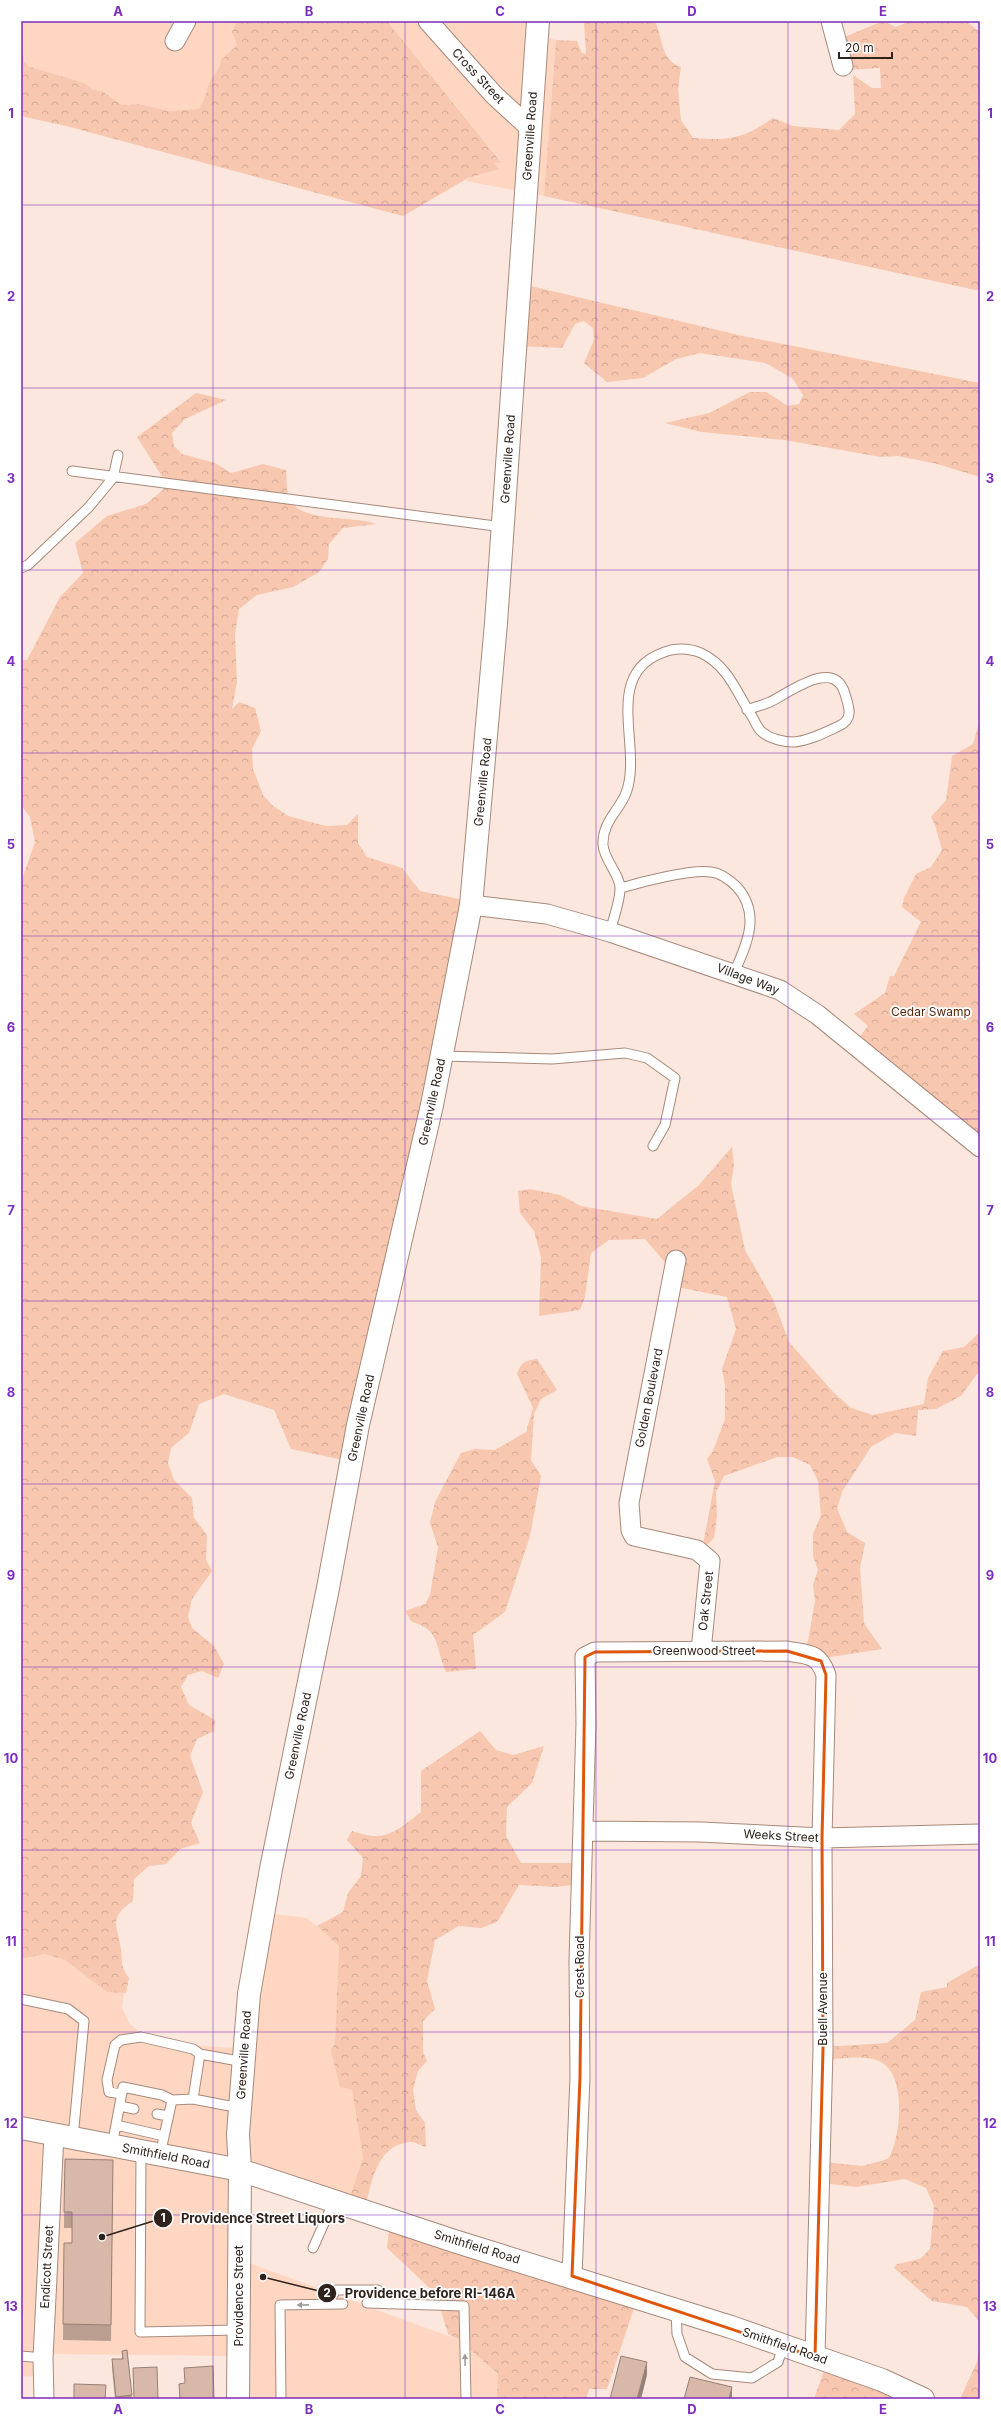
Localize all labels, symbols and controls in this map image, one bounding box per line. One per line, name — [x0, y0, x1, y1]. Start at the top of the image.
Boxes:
text: A — [113, 3, 123, 19]
text: B — [305, 3, 314, 19]
text: C — [495, 3, 505, 19]
text: D — [687, 3, 697, 19]
text: E — [879, 3, 887, 19]
scale bar — [839, 34, 892, 60]
text: 20 m — [845, 40, 874, 55]
street label: Cross Street — [449, 45, 508, 106]
street label: Greenville Road — [519, 91, 540, 181]
text: 1 — [8, 105, 14, 121]
text: 1 — [987, 105, 993, 121]
text: 2 — [7, 288, 15, 304]
text: 2 — [986, 288, 994, 304]
street label: Greenville Road — [497, 414, 518, 504]
text: 3 — [7, 470, 15, 486]
text: 3 — [986, 470, 994, 486]
text: 4 — [7, 653, 16, 669]
text: 4 — [986, 653, 995, 669]
street label: Greenville Road — [470, 737, 495, 827]
text: 5 — [7, 836, 15, 852]
text: 5 — [986, 836, 994, 852]
street label: Village Way — [715, 960, 782, 997]
park label: Cedar Swamp — [891, 1004, 971, 1019]
text: 6 — [7, 1019, 15, 1035]
text: 6 — [986, 1019, 994, 1035]
street label: Greenville Road — [415, 1057, 448, 1147]
text: 7 — [7, 1202, 15, 1218]
text: 7 — [986, 1202, 994, 1218]
street label: Golden Boulevard — [632, 1347, 665, 1449]
street label: Greenville Road — [344, 1373, 377, 1463]
text: 8 — [7, 1384, 15, 1400]
text: 8 — [986, 1384, 994, 1400]
text: 9 — [7, 1567, 15, 1583]
text: 9 — [986, 1567, 994, 1583]
street label: Oak Street — [695, 1570, 716, 1631]
street label: Greenwood Street — [653, 1643, 756, 1658]
street label: Greenville Road — [281, 1691, 314, 1781]
text: 10 — [4, 1750, 18, 1766]
text: 10 — [983, 1750, 997, 1766]
street label: Weeks Street — [743, 1826, 819, 1845]
text: 11 — [5, 1933, 17, 1949]
text: 11 — [984, 1933, 996, 1949]
street label: Crest Road — [572, 1936, 587, 1998]
street label: Buell Avenue — [815, 1972, 830, 2046]
street label: Greenville Road — [233, 2010, 254, 2100]
text: 12 — [4, 2115, 18, 2131]
text: 12 — [983, 2115, 997, 2131]
street label: Smithfield Road — [121, 2140, 211, 2171]
callout: Providence Street Liquors — [153, 2205, 353, 2230]
text: 1 — [160, 2210, 166, 2225]
text: Providence Street Liquors — [181, 2210, 345, 2226]
street label: Endicott Street — [37, 2225, 56, 2309]
street label: Smithfield Road — [432, 2226, 522, 2267]
street label: Providence Street — [231, 2245, 246, 2347]
callout: Providence before RI-146A — [317, 2280, 523, 2305]
text: 2 — [323, 2285, 331, 2300]
text: Providence before RI-146A — [345, 2285, 515, 2301]
text: 13 — [4, 2298, 18, 2314]
text: 13 — [983, 2298, 997, 2314]
one-way arrow — [296, 2302, 309, 2308]
street label: Smithfield Road — [741, 2324, 830, 2367]
one-way arrow — [462, 2353, 468, 2366]
text: A — [113, 2401, 123, 2417]
text: B — [305, 2401, 314, 2417]
text: C — [495, 2401, 505, 2417]
text: D — [687, 2401, 697, 2417]
text: E — [879, 2401, 887, 2417]

